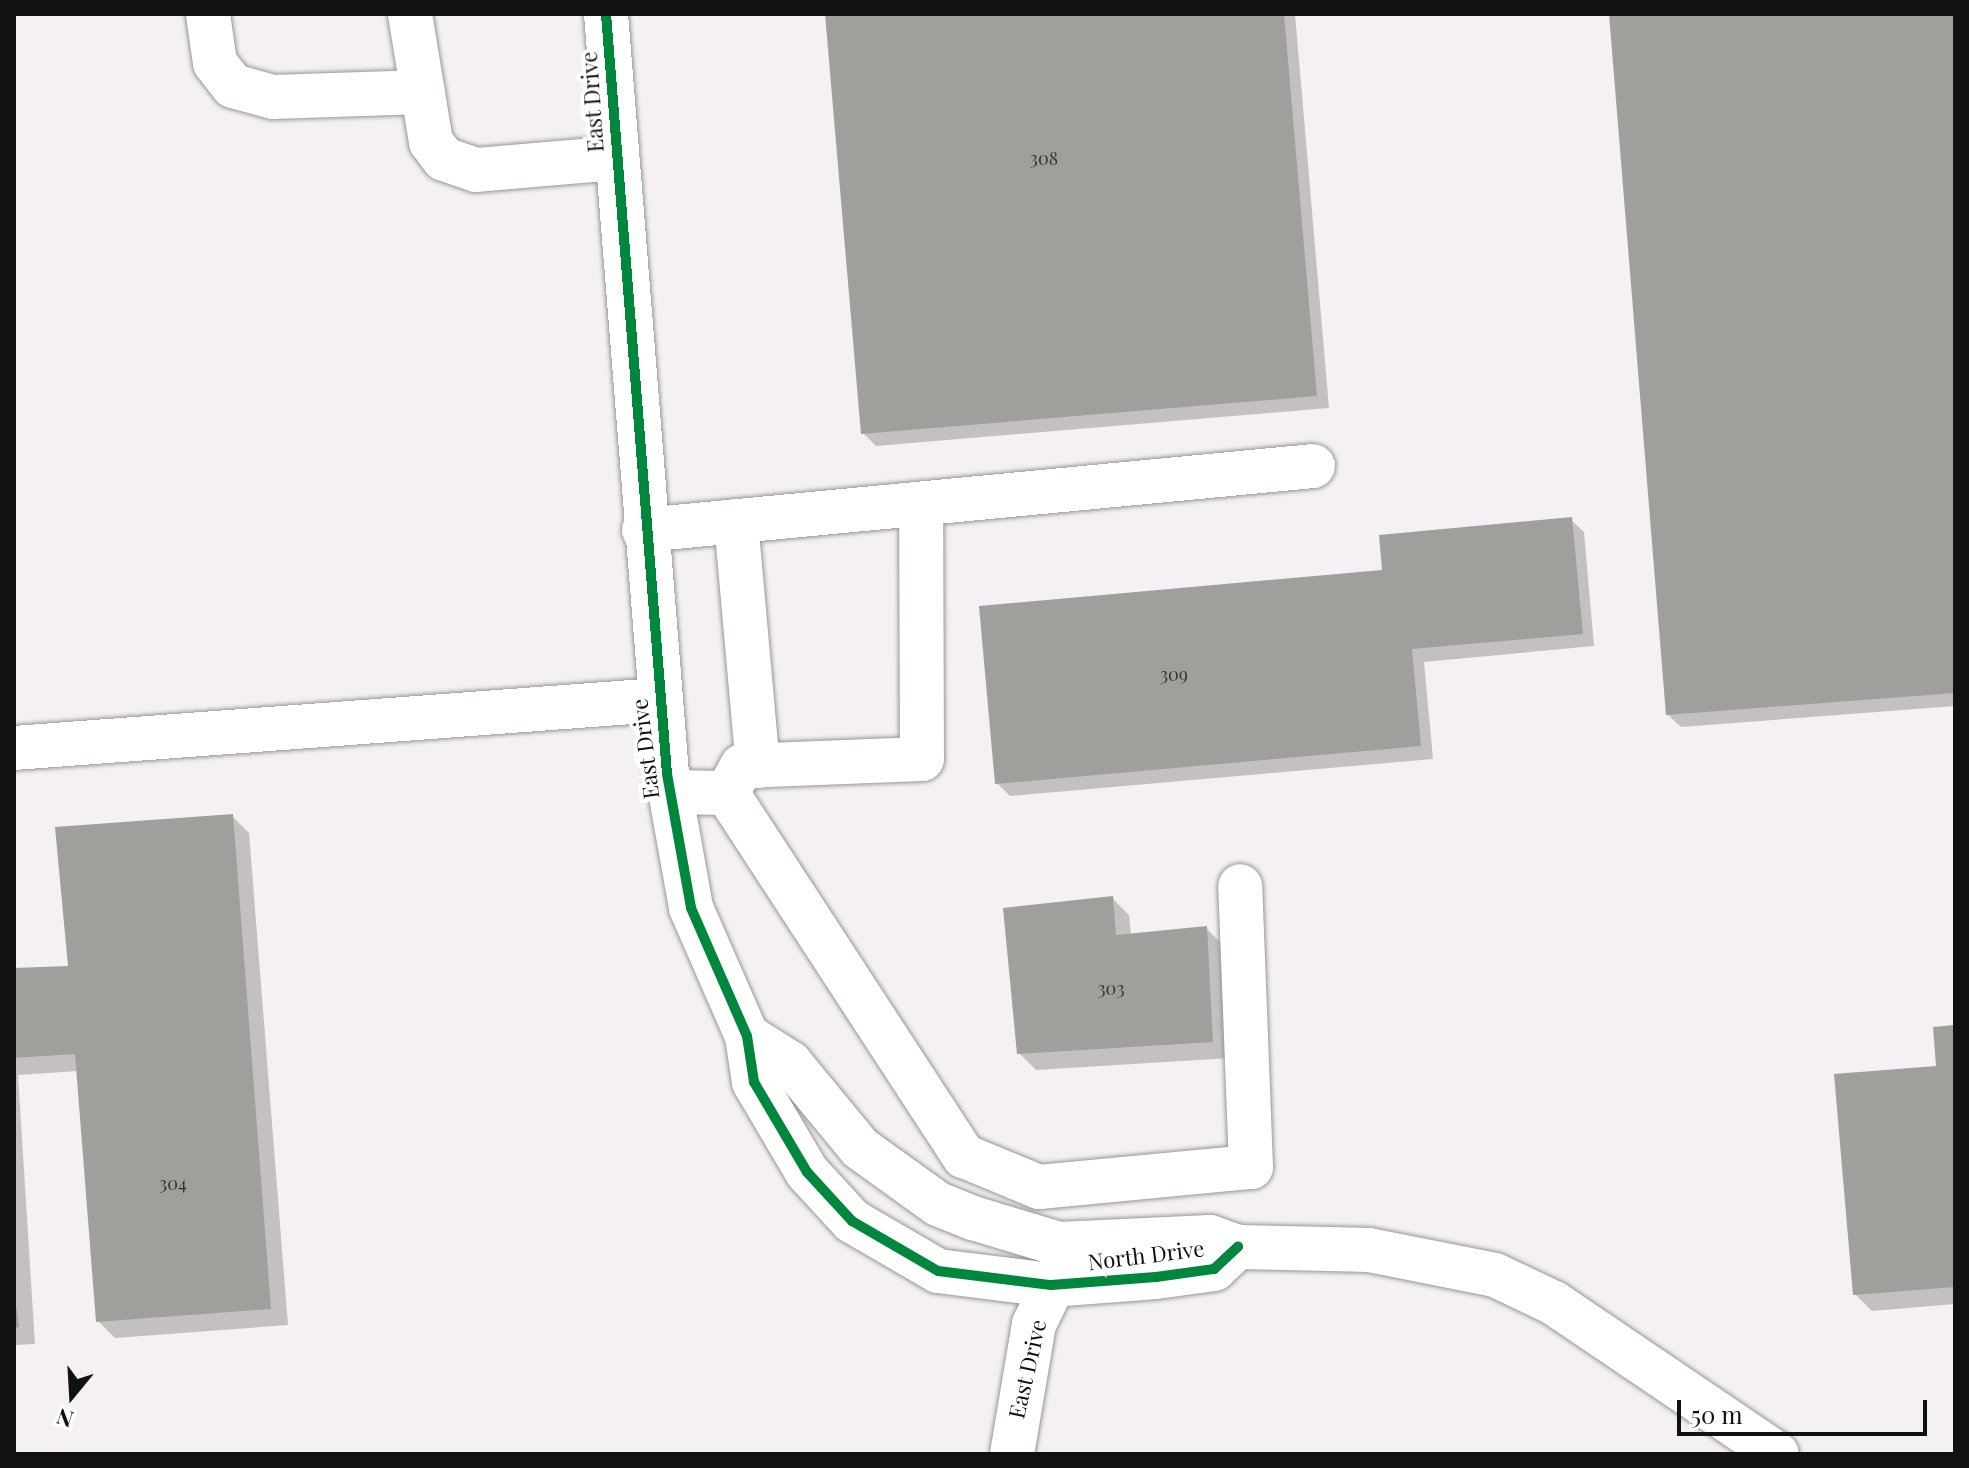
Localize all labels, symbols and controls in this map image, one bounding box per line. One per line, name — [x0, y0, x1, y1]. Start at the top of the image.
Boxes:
street label: East Drive — [575, 51, 609, 153]
house number: 308 — [1030, 147, 1058, 169]
house number: 309 — [1160, 663, 1188, 685]
street label: East Drive — [626, 697, 664, 801]
house number: 303 — [1097, 977, 1125, 999]
house number: 304 — [159, 1172, 187, 1194]
street label: North Drive — [1086, 1235, 1206, 1275]
street label: East Drive — [1003, 1317, 1051, 1421]
north arrow — [32, 1356, 112, 1436]
scale bar — [1681, 1384, 1931, 1434]
text: 50 m — [1691, 1398, 1743, 1430]
text: N — [52, 1402, 77, 1436]

